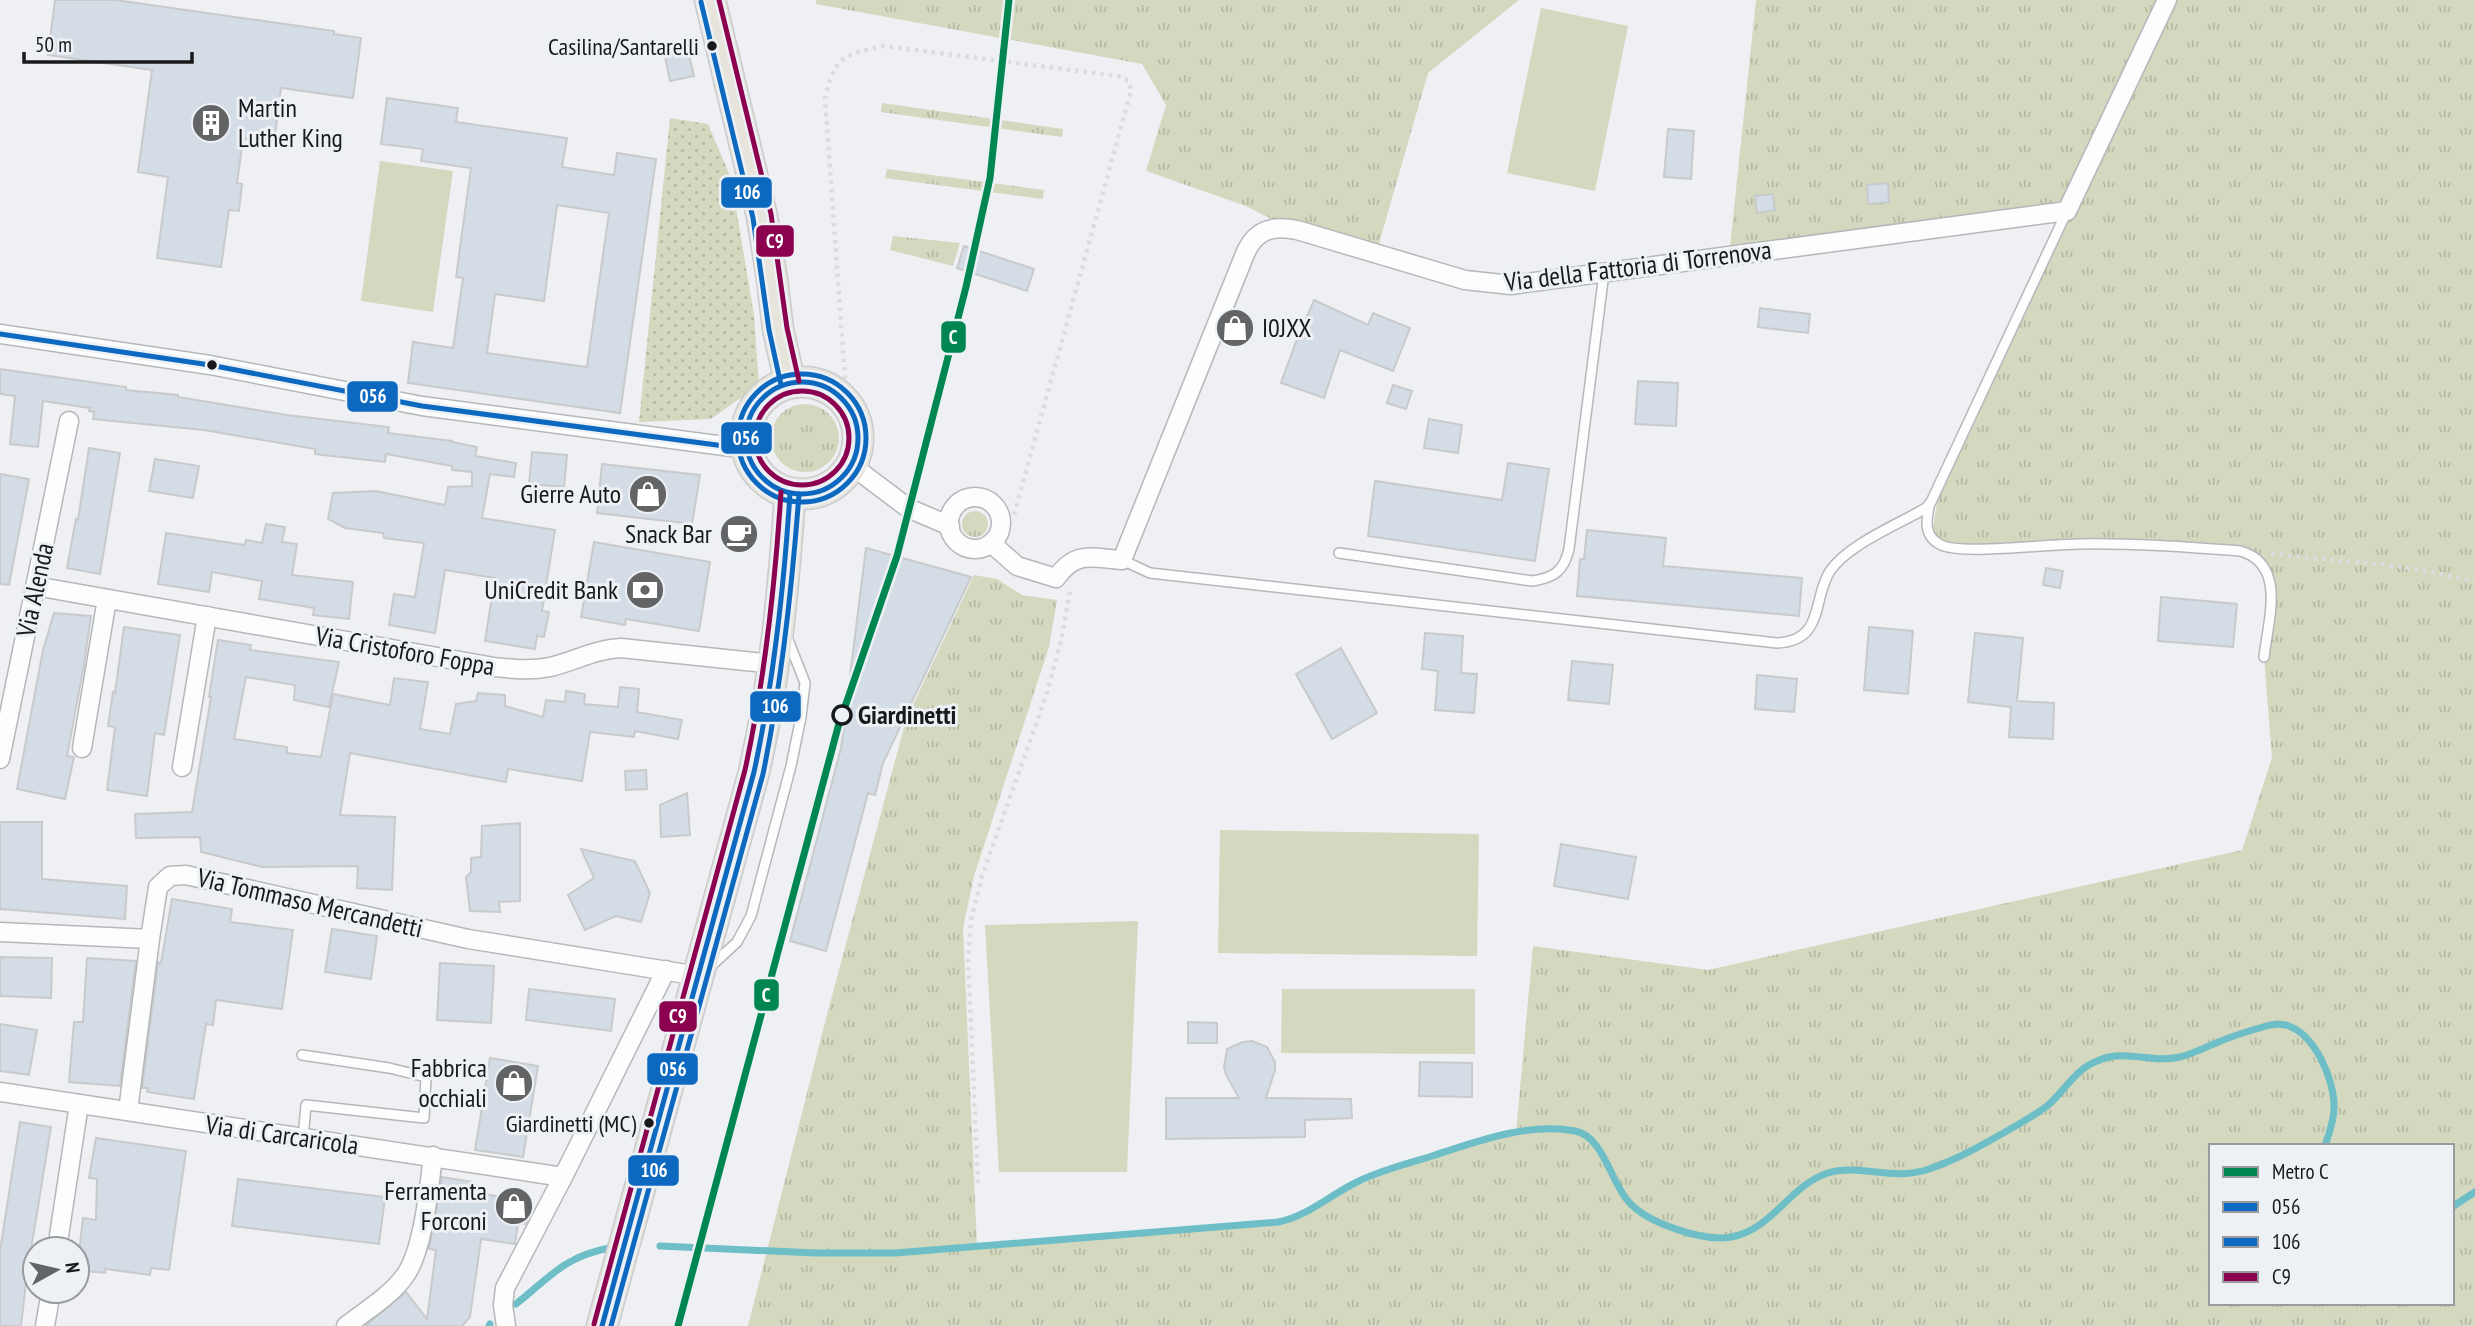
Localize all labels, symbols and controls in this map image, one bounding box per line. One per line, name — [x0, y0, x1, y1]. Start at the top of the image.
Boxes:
scale bar — [24, 21, 192, 65]
text: 50 m — [35, 31, 72, 58]
place label: Casilina/Santarelli — [548, 31, 699, 62]
marker: Casilina/Santarelli — [705, 39, 719, 53]
place label: Martin Luther King — [238, 91, 343, 154]
building icon: Martin Luther King — [190, 102, 232, 144]
line badge: 106 — [720, 176, 773, 209]
text: 106 — [733, 180, 761, 204]
line badge: C9 — [755, 224, 795, 258]
text: C9 — [766, 229, 784, 253]
street label: Via della Fattoria di Torrenova — [1502, 233, 1773, 298]
shop icon: I0JXX — [1214, 307, 1256, 349]
place label: I0JXX — [1262, 311, 1311, 344]
line badge: C — [940, 320, 967, 354]
text: C — [949, 325, 958, 349]
unlabelled marker — [205, 358, 219, 372]
line badge: 056 — [346, 380, 399, 413]
text: 056 — [359, 384, 387, 408]
line badge: 056 — [720, 421, 773, 455]
text: 056 — [732, 426, 760, 450]
shop icon: Gierre Auto — [627, 473, 669, 515]
place label: Gierre Auto — [520, 477, 621, 510]
cafe icon: Snack Bar — [718, 513, 760, 555]
place label: Snack Bar — [625, 517, 712, 550]
street label: Via Alenda — [8, 540, 61, 641]
bank icon: UniCredit Bank — [624, 569, 666, 611]
place label: UniCredit Bank — [484, 573, 618, 606]
street label: Via Cristoforo Foppa — [312, 618, 497, 682]
line badge: 106 — [749, 690, 802, 723]
text: 106 — [761, 694, 789, 718]
place label: Giardinetti — [858, 698, 956, 731]
marker: Giardinetti — [832, 705, 852, 725]
street label: Via Tommaso Mercandetti — [193, 860, 426, 944]
line badge: C — [753, 978, 780, 1012]
text: C — [762, 983, 771, 1007]
line badge: C9 — [658, 1000, 698, 1033]
text: C9 — [669, 1004, 687, 1028]
place label: Fabbrica occhiali — [411, 1051, 487, 1114]
line badge: 056 — [646, 1052, 699, 1086]
text: 056 — [659, 1057, 687, 1081]
shop icon: Fabbrica occhiali — [493, 1062, 535, 1104]
street label: Via di Carcaricola — [203, 1107, 361, 1162]
place label: Giardinetti (MC) — [506, 1108, 636, 1139]
marker: Giardinetti (MC) — [642, 1116, 656, 1130]
legend — [2209, 1144, 2454, 1305]
line badge: 106 — [627, 1154, 680, 1187]
text: 106 — [640, 1158, 668, 1182]
text: Metro C — [2272, 1158, 2329, 1185]
place label: Ferramenta Forconi — [384, 1174, 487, 1237]
shop icon: Ferramenta Forconi — [493, 1185, 535, 1227]
text: 056 — [2272, 1193, 2300, 1220]
text: 106 — [2272, 1228, 2300, 1255]
north arrow — [21, 1235, 91, 1305]
text: N — [60, 1261, 85, 1274]
text: C9 — [2272, 1263, 2291, 1290]

